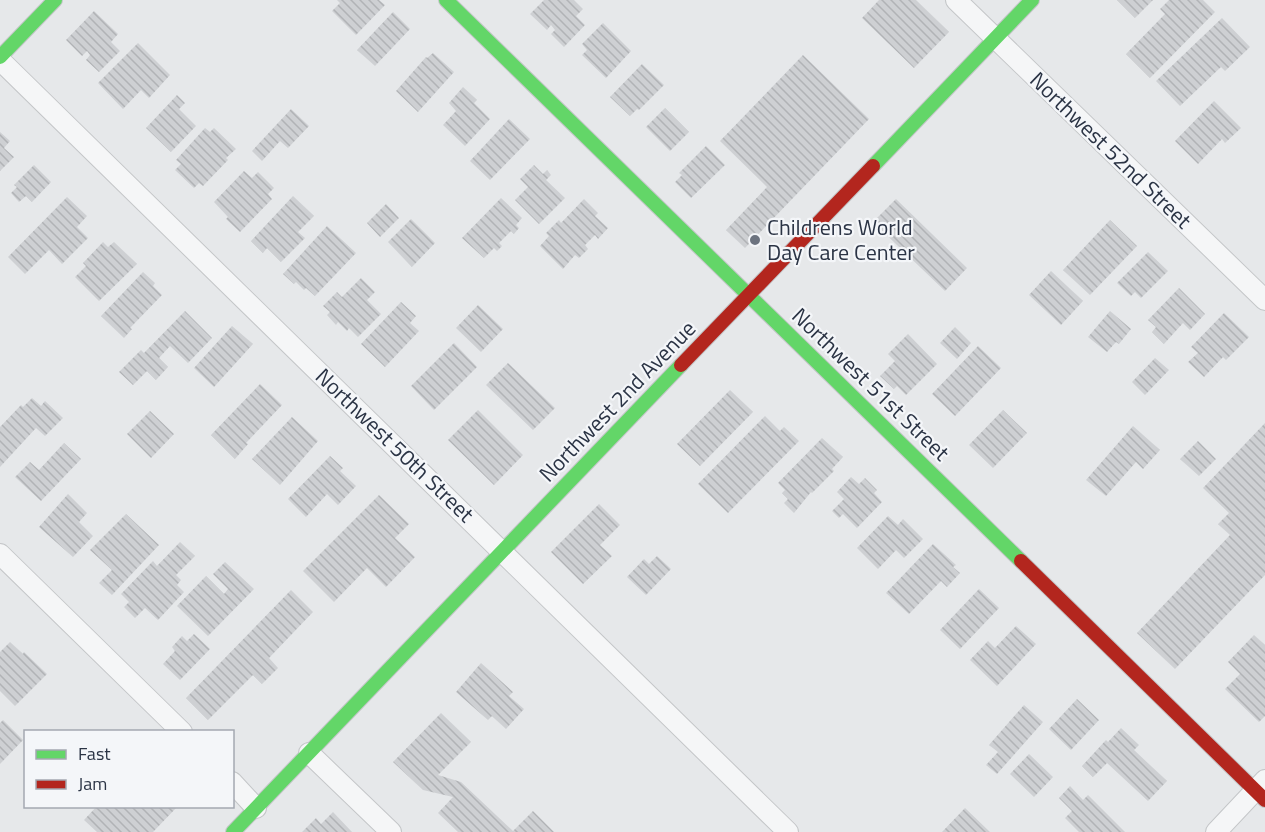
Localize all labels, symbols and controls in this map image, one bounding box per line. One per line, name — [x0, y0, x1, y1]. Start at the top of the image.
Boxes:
street label: Northwest 52nd Street — [1022, 64, 1200, 237]
place label: Childrens World Day Care Center — [767, 210, 915, 269]
marker: Childrens World Day Care Center — [748, 233, 762, 247]
street label: Northwest 51st Street — [784, 299, 958, 469]
street label: Northwest 2nd Avenue — [531, 312, 703, 490]
street label: Northwest 50th Street — [308, 360, 482, 530]
legend — [24, 730, 234, 808]
text: Fast — [78, 740, 111, 767]
text: Jam — [78, 770, 107, 797]

